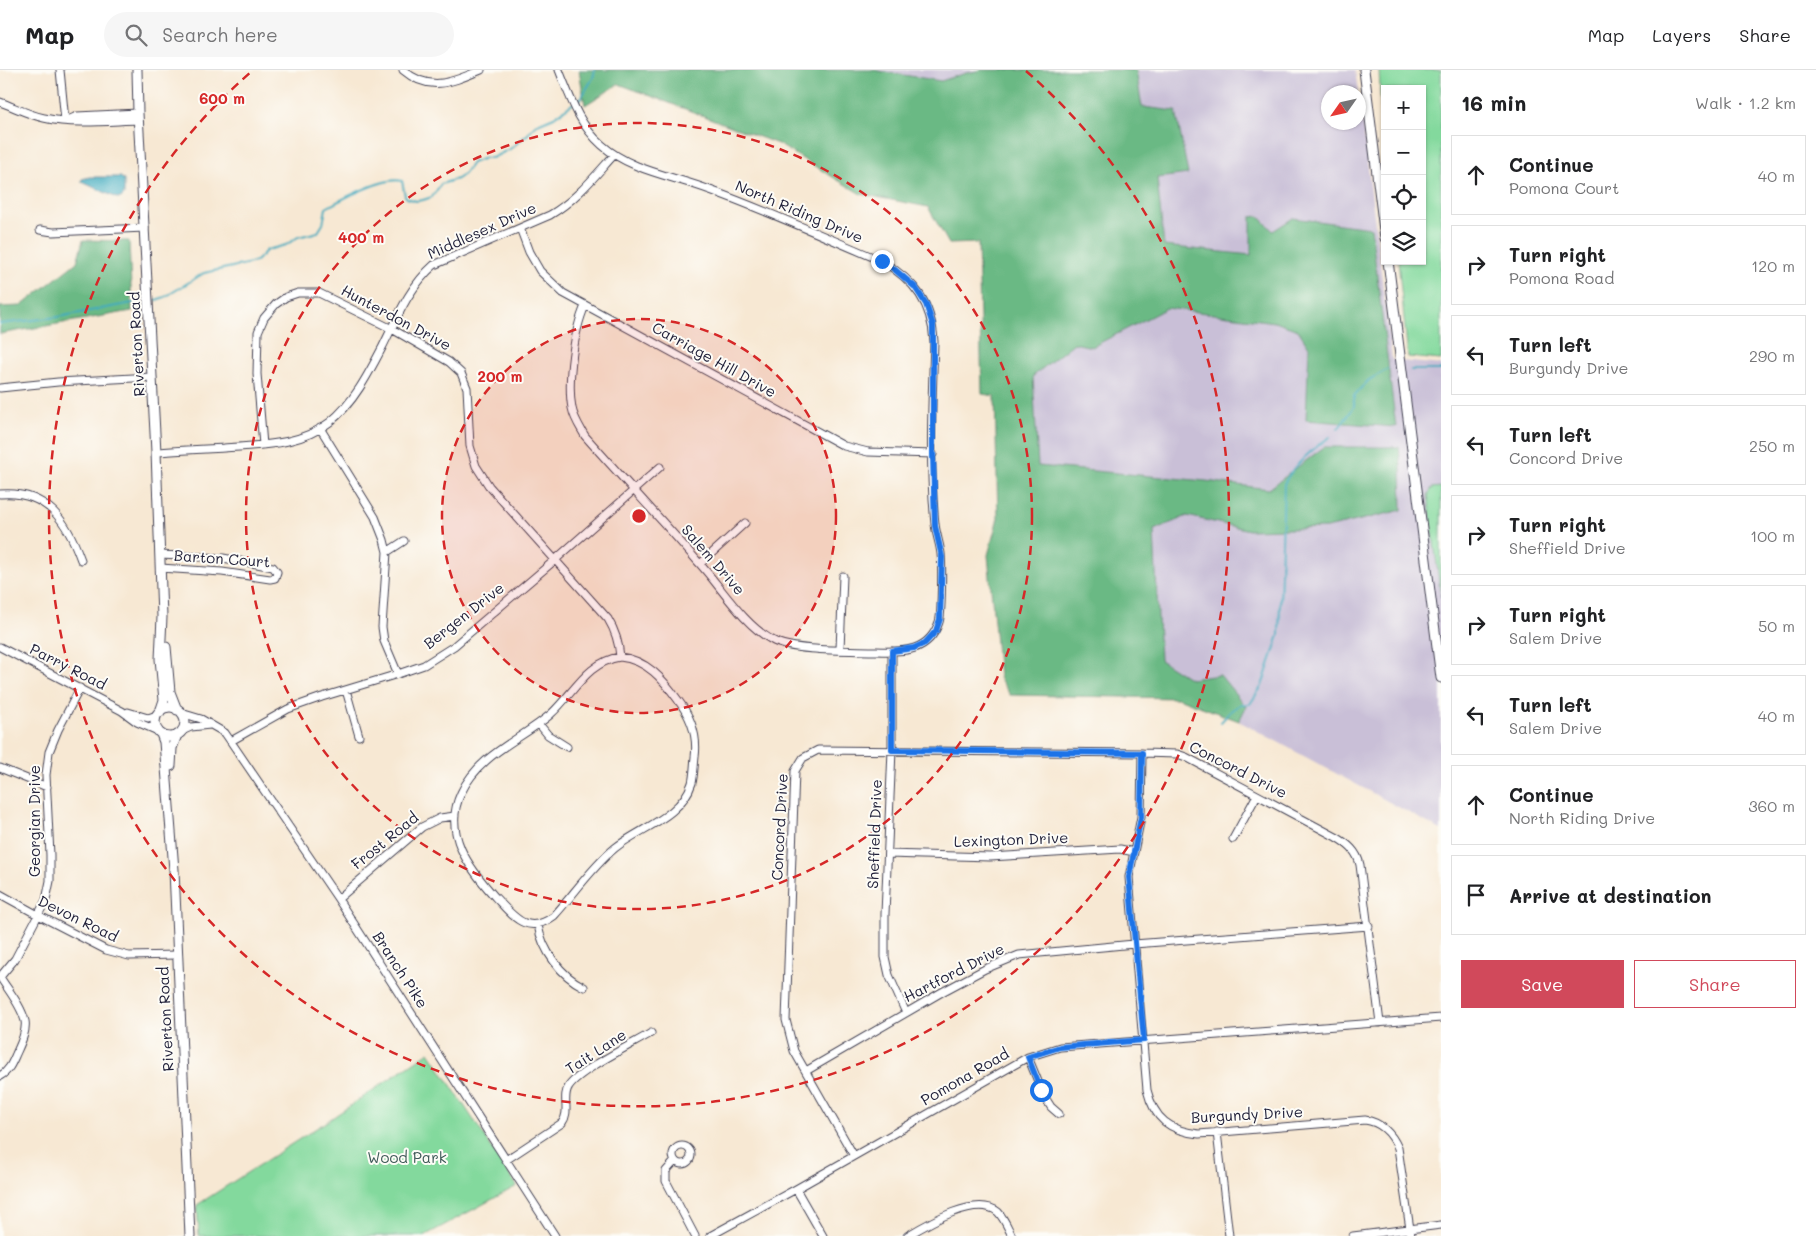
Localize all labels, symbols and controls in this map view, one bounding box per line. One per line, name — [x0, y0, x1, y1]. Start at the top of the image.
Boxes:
search box — [104, 12, 454, 57]
text: Map — [25, 19, 74, 50]
icon: search — [122, 21, 150, 49]
text: Search here — [162, 22, 278, 47]
text: Map — [1588, 23, 1624, 47]
text: Layers — [1652, 23, 1711, 47]
text: Share — [1739, 23, 1791, 47]
north arrow — [1321, 85, 1366, 130]
map controls — [1381, 85, 1426, 265]
button: + — [1381, 85, 1426, 130]
text: 600 m — [199, 88, 245, 108]
text: 16 min — [1461, 89, 1526, 116]
text: Walk · 1.2 km — [1695, 92, 1796, 113]
button: − — [1381, 130, 1426, 175]
text: Continue — [1509, 152, 1594, 177]
icon: ahead — [1462, 161, 1490, 189]
text: 40 m — [1758, 165, 1795, 186]
street label: North Riding Drive — [732, 175, 866, 247]
button: locate — [1381, 175, 1426, 220]
text: Pomona Court — [1509, 177, 1619, 198]
street label: Middlesex Drive — [424, 197, 539, 263]
button: layers — [1381, 220, 1426, 265]
text: 400 m — [338, 227, 384, 247]
text: Turn right — [1509, 242, 1606, 267]
route end — [871, 250, 894, 273]
icon: right — [1462, 251, 1490, 279]
text: 120 m — [1751, 255, 1795, 276]
text: Pomona Road — [1509, 267, 1614, 288]
street label: Hunterdon Drive — [338, 280, 455, 355]
street label: Riverton Road — [123, 291, 149, 397]
street label: Carriage Hill Drive — [649, 317, 780, 402]
text: Turn left — [1509, 332, 1592, 357]
icon: left — [1462, 341, 1490, 369]
text: 290 m — [1749, 345, 1795, 366]
text: Burgundy Drive — [1509, 357, 1629, 378]
text: 200 m — [478, 366, 523, 386]
text: Turn left — [1509, 422, 1592, 447]
icon: left — [1462, 431, 1490, 459]
text: 250 m — [1749, 435, 1795, 456]
text: Concord Drive — [1509, 447, 1623, 468]
centre of rings — [630, 507, 648, 525]
text: Turn right — [1509, 512, 1606, 537]
street label: Salem Drive — [678, 520, 750, 599]
icon: right — [1462, 521, 1490, 549]
text: 100 m — [1750, 525, 1795, 546]
text: Sheffield Drive — [1509, 537, 1626, 558]
street label: Barton Court — [173, 545, 271, 571]
street label: Bergen Drive — [419, 578, 508, 653]
text: Turn right — [1509, 602, 1606, 627]
icon: right — [1462, 611, 1490, 639]
text: 50 m — [1758, 615, 1795, 636]
text: Salem Drive — [1509, 627, 1602, 648]
street label: Parry Road — [27, 638, 110, 694]
text: Turn left — [1509, 692, 1592, 717]
icon: left — [1462, 701, 1490, 729]
text: 40 m — [1758, 705, 1795, 726]
text: Salem Drive — [1509, 717, 1602, 738]
street label: Concord Drive — [1186, 736, 1291, 802]
street label: Georgian Drive — [24, 765, 44, 877]
street label: Concord Drive — [766, 773, 792, 881]
street label: Sheffield Drive — [862, 779, 886, 889]
text: Continue — [1509, 782, 1594, 807]
icon: ahead — [1462, 791, 1490, 819]
text: 360 m — [1748, 795, 1795, 816]
street label: Frost Road — [347, 807, 422, 873]
text: North Riding Drive — [1509, 807, 1655, 828]
street label: Lexington Drive — [953, 827, 1069, 851]
icon: arrive — [1462, 881, 1490, 909]
text: Arrive at destination — [1509, 883, 1712, 908]
street label: Devon Road — [35, 890, 122, 946]
street label: Branch Pike — [369, 927, 433, 1012]
street label: Hartford Drive — [900, 938, 1007, 1006]
button: Save — [1461, 960, 1624, 1008]
button: Share — [1634, 960, 1796, 1008]
street label: Riverton Road — [152, 966, 178, 1072]
street label: Tait Lane — [561, 1024, 630, 1078]
street label: Pomona Road — [917, 1043, 1012, 1109]
route start — [1030, 1079, 1053, 1102]
street label: Burgundy Drive — [1190, 1101, 1303, 1127]
park label: Wood Park — [367, 1147, 447, 1167]

